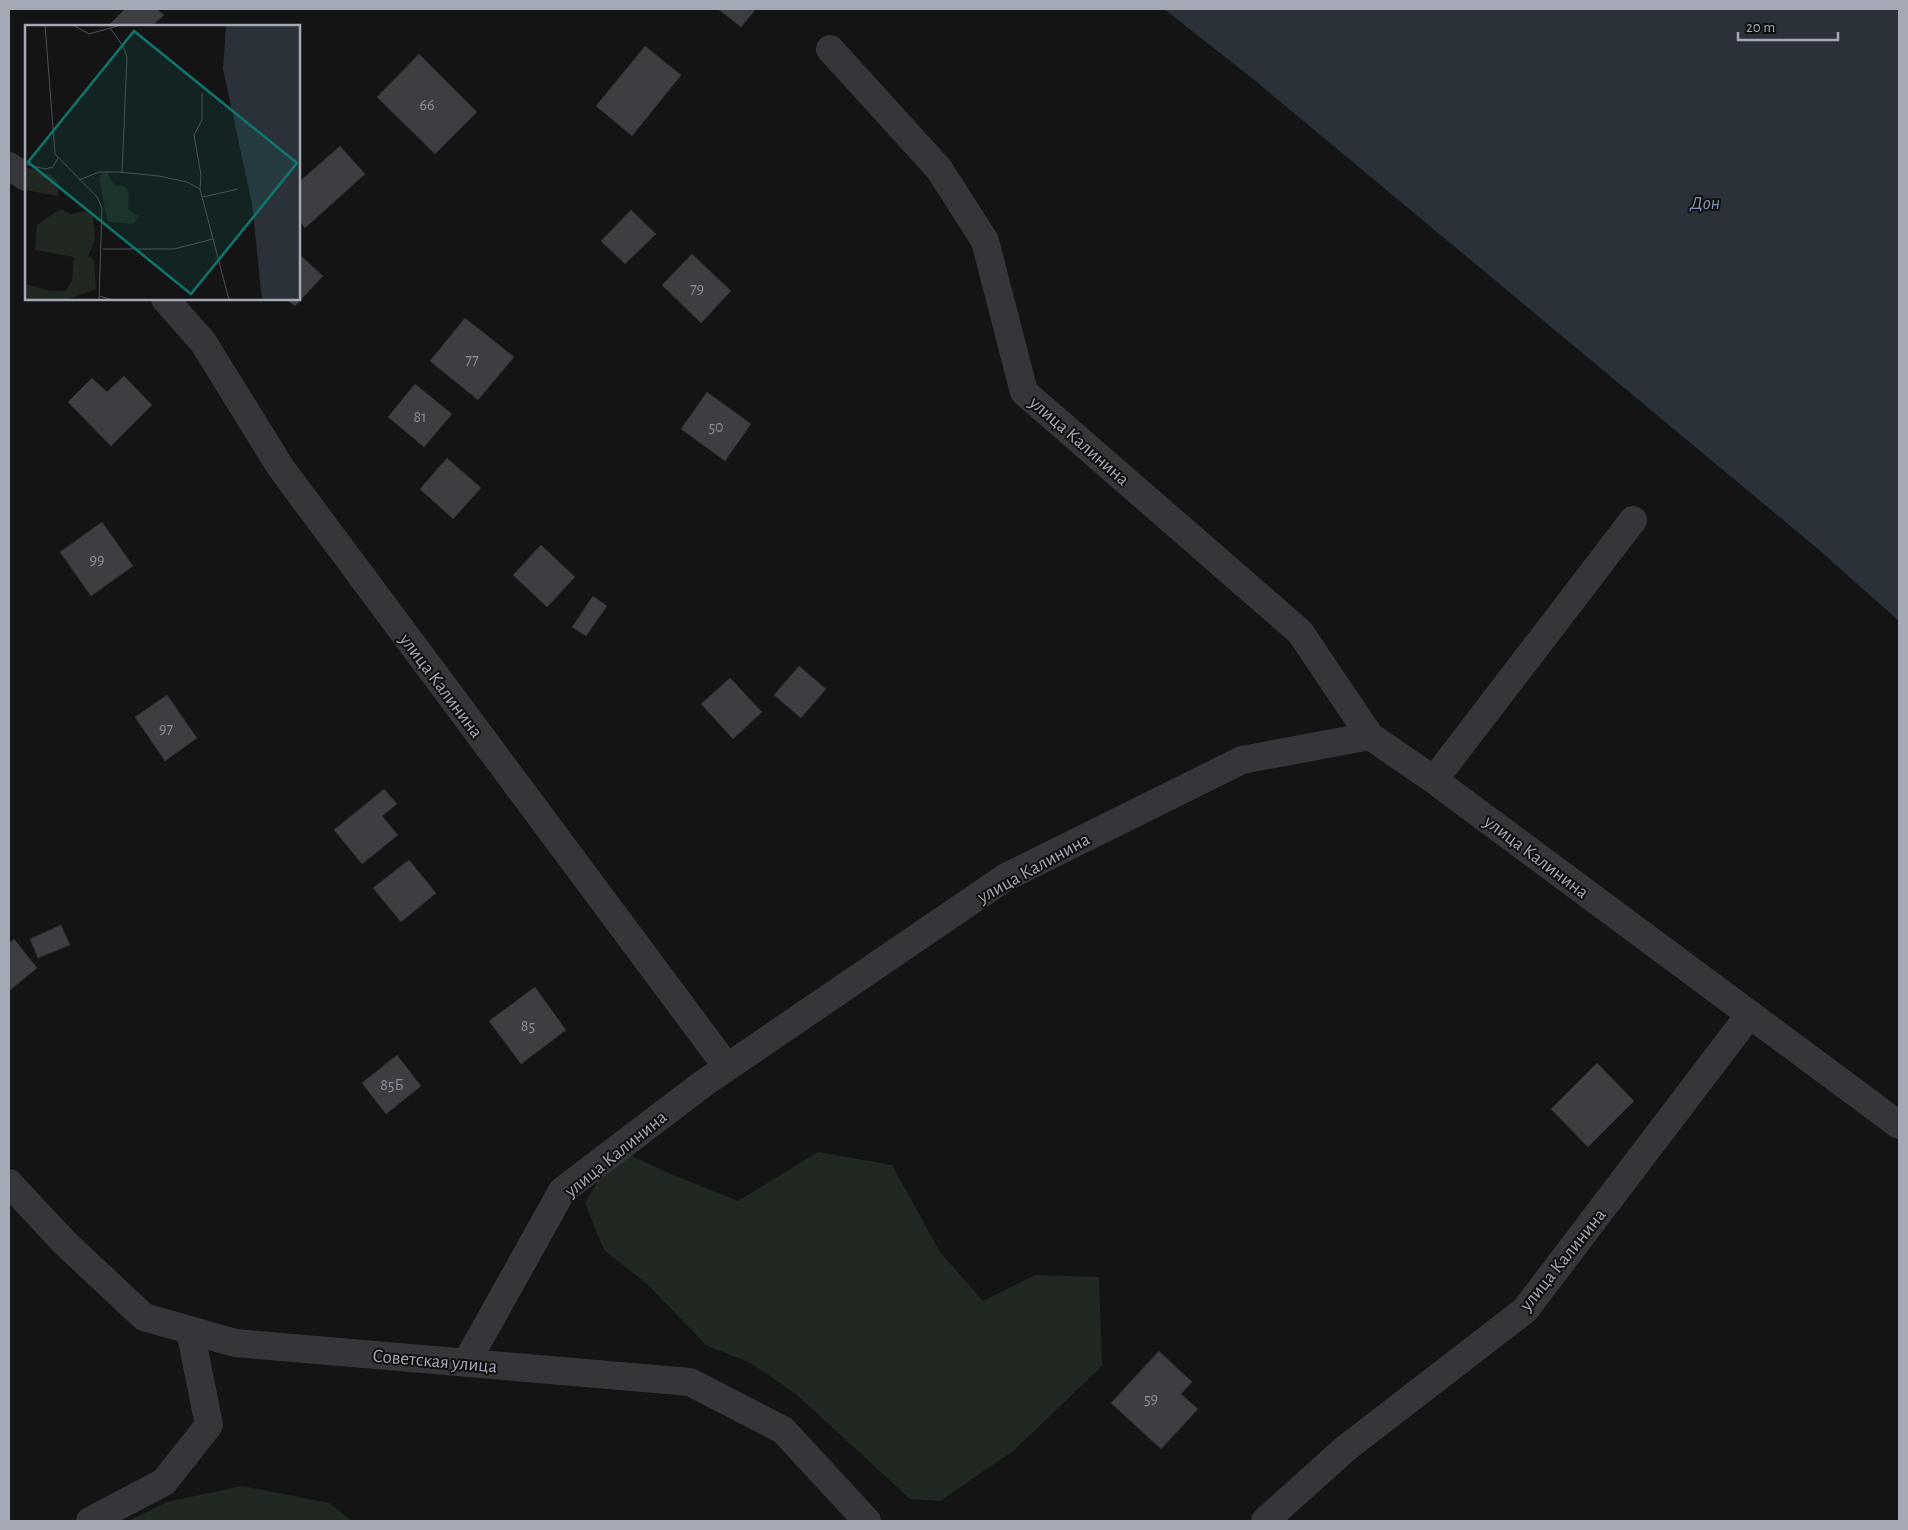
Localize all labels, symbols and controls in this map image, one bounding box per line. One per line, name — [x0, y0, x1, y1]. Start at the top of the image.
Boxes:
scale bar — [1738, 10, 1838, 42]
text: 20 m — [1746, 20, 1775, 35]
inset map — [25, 25, 300, 300]
house number: 66 — [419, 97, 435, 113]
water label: Дон — [1689, 193, 1720, 213]
house number: 79 — [690, 281, 704, 297]
house number: 77 — [465, 352, 479, 368]
street label: улица Калинина — [1025, 392, 1133, 490]
house number: 81 — [413, 409, 427, 425]
house number: 50 — [708, 419, 724, 435]
house number: 99 — [89, 552, 105, 568]
street label: улица Калинина — [395, 629, 486, 742]
house number: 97 — [159, 721, 173, 737]
street label: улица Калинина — [1480, 811, 1592, 903]
street label: улица Калинина — [973, 830, 1093, 907]
house number: 85 — [521, 1018, 535, 1034]
house number: 85Б — [380, 1077, 404, 1093]
street label: улица Калинина — [561, 1107, 671, 1202]
street label: улица Калинина — [1516, 1205, 1610, 1315]
street label: Советская улица — [372, 1347, 498, 1376]
house number: 59 — [1144, 1391, 1158, 1407]

